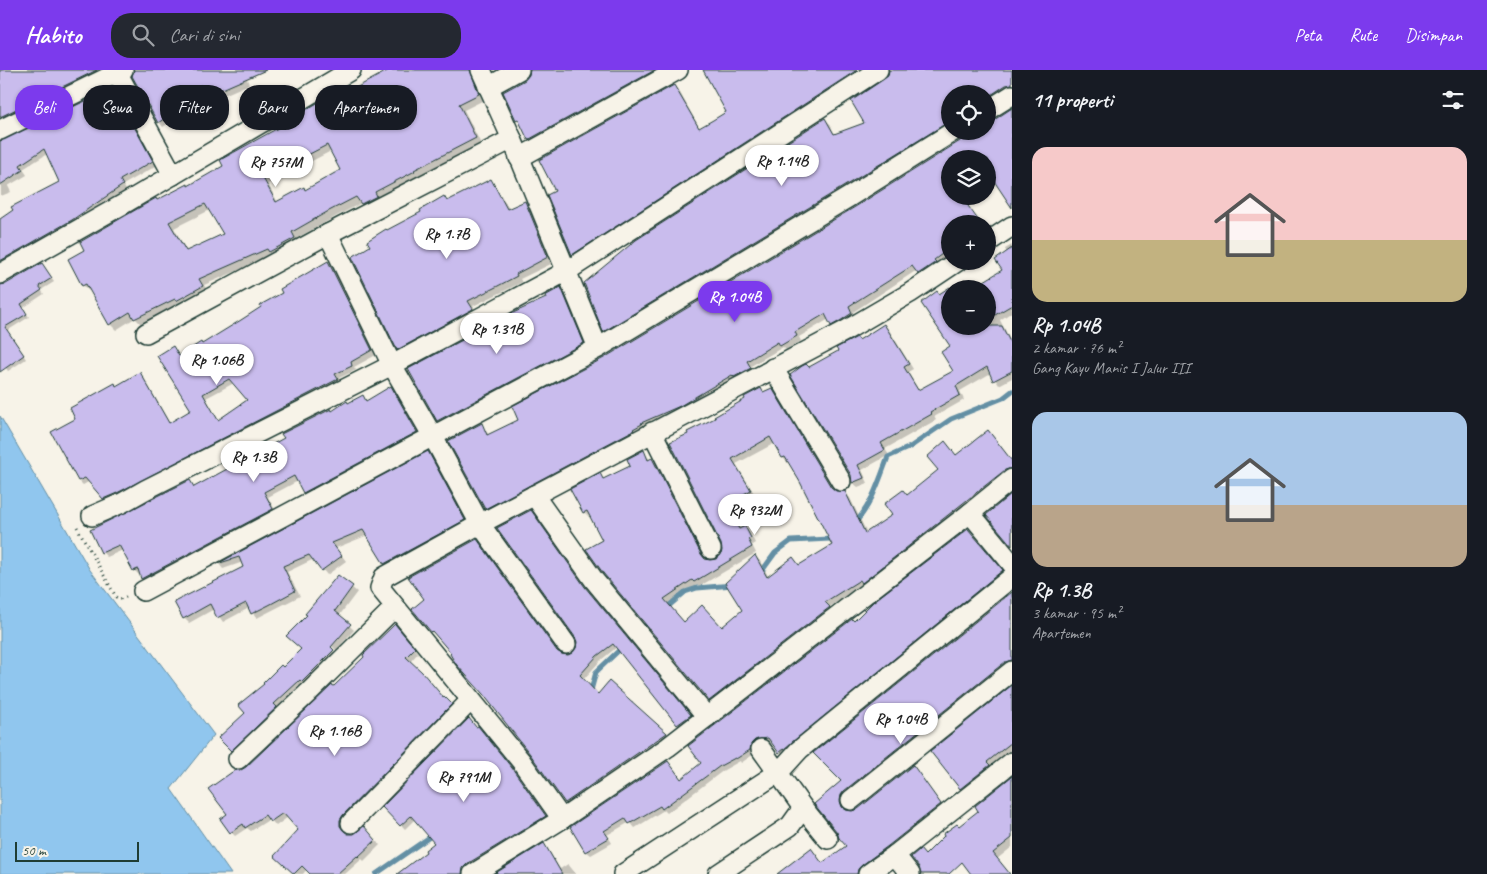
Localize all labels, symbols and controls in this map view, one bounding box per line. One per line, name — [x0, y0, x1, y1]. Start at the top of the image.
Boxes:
search box — [111, 13, 461, 58]
text: Habito — [25, 20, 81, 50]
icon: search — [129, 21, 157, 49]
text: Cari di sini — [169, 23, 240, 47]
text: Peta — [1295, 24, 1322, 46]
text: Rute — [1350, 24, 1377, 46]
text: Disimpan — [1405, 24, 1462, 46]
chip: Beli — [15, 85, 73, 130]
chip: Sewa — [83, 85, 150, 130]
chip: Filter — [160, 85, 229, 130]
chip: Baru — [239, 85, 305, 130]
chip: Apartemen — [315, 85, 417, 130]
map controls — [941, 85, 996, 335]
button: locate — [941, 85, 996, 140]
icon: filters — [1439, 86, 1467, 114]
text: 11 properti — [1032, 87, 1113, 113]
pin: Rp 1.14B — [730, 144, 834, 187]
pin: Rp 757M — [230, 146, 322, 188]
button: layers — [941, 150, 996, 205]
text: Rp 1.14B — [756, 151, 808, 171]
text: Rp 757M — [250, 152, 302, 172]
icon: home — [1205, 180, 1295, 270]
button: + — [941, 215, 996, 270]
pin: Rp 1.7B — [401, 218, 493, 260]
text: Rp 1.7B — [425, 224, 469, 244]
pin: Rp 1.04B — [683, 280, 787, 323]
button: − — [941, 280, 996, 335]
text: Rp 1.04B — [709, 287, 761, 307]
pin: Rp 1.31B — [445, 312, 549, 355]
text: Rp 1.04B — [1032, 312, 1100, 338]
text: Rp 1.31B — [471, 319, 523, 339]
text: 2 kamar · 76 m² — [1032, 338, 1121, 358]
pin: Rp 1.06B — [165, 344, 269, 386]
text: Rp 1.06B — [191, 350, 243, 370]
text: Gang Kayu Manis I Jalur III — [1032, 358, 1190, 378]
pin: Rp 1.3B — [208, 440, 300, 483]
icon: home — [1205, 445, 1295, 535]
text: Rp 1.3B — [232, 447, 276, 467]
pin: Rp 932M — [709, 494, 801, 536]
text: Rp 932M — [729, 500, 781, 520]
text: Rp 1.3B — [1032, 577, 1091, 603]
text: 3 kamar · 95 m² — [1032, 603, 1121, 623]
text: Apartemen — [1032, 623, 1091, 643]
pin: Rp 1.04B — [849, 702, 953, 745]
text: Rp 1.04B — [875, 709, 927, 729]
pin: Rp 1.16B — [283, 714, 387, 757]
text: Rp 1.16B — [309, 721, 361, 741]
pin: Rp 791M — [418, 760, 510, 803]
text: Rp 791M — [438, 767, 490, 787]
scale bar — [15, 839, 139, 862]
text: 50 m — [22, 842, 46, 859]

